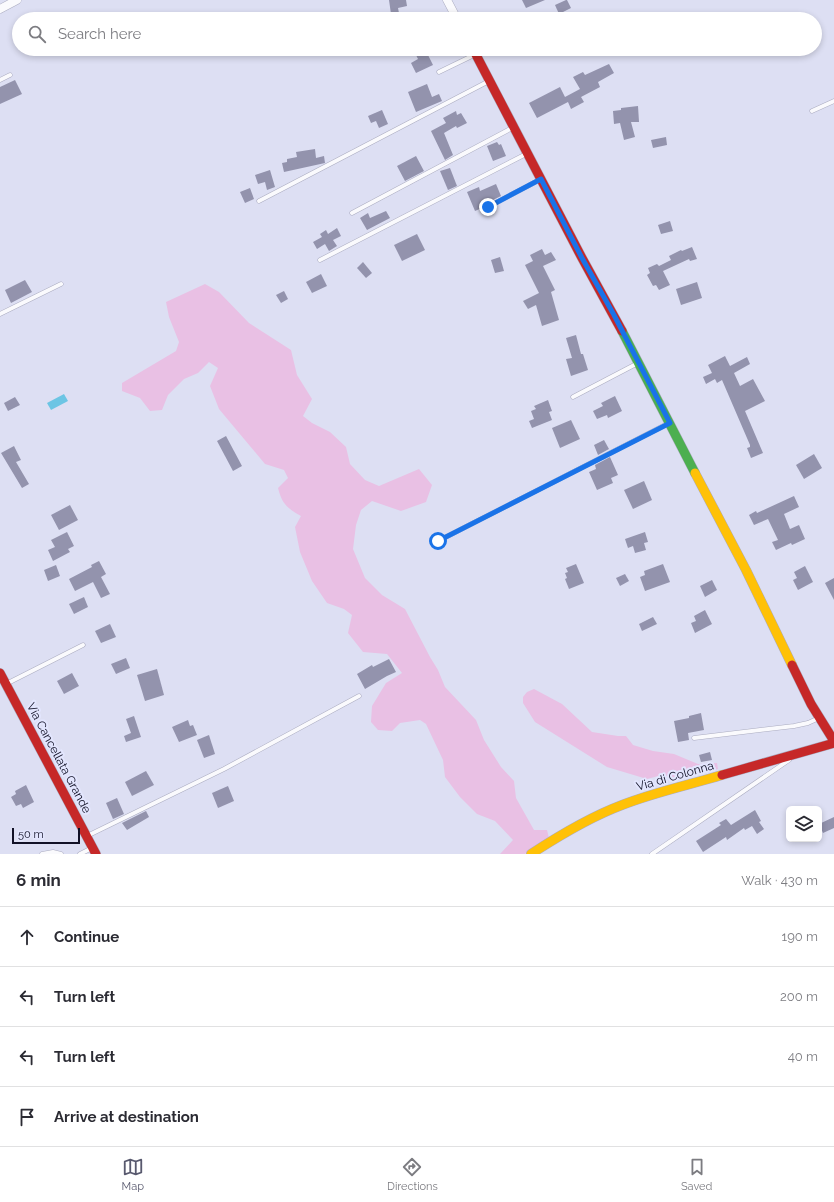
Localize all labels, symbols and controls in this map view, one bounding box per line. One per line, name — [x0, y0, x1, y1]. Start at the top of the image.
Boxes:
search box — [12, 12, 822, 56]
icon: search — [26, 23, 48, 45]
text: Search here — [58, 25, 141, 43]
route end — [479, 198, 497, 216]
route start — [429, 532, 447, 550]
street label: Via Cancellata Grande — [24, 700, 94, 816]
street label: Via di Colonna — [635, 758, 715, 794]
map controls — [786, 806, 822, 842]
button: layers — [786, 806, 822, 842]
scale bar — [12, 826, 80, 845]
text: 50 m — [18, 828, 44, 841]
text: 6 min — [16, 870, 61, 890]
text: Walk · 430 m — [741, 873, 818, 888]
icon: ahead — [16, 926, 38, 948]
text: Continue — [54, 928, 119, 946]
text: 190 m — [782, 929, 818, 944]
icon: left — [16, 986, 38, 1008]
text: Turn left — [54, 988, 115, 1006]
text: 200 m — [780, 989, 818, 1004]
icon: left — [16, 1046, 38, 1068]
text: Turn left — [54, 1048, 115, 1066]
text: 40 m — [788, 1049, 818, 1064]
icon: arrive — [16, 1106, 38, 1128]
text: Arrive at destination — [54, 1108, 199, 1126]
tab: Map — [122, 1156, 144, 1193]
tab: Directions — [387, 1156, 438, 1193]
tab: Saved — [681, 1156, 712, 1193]

